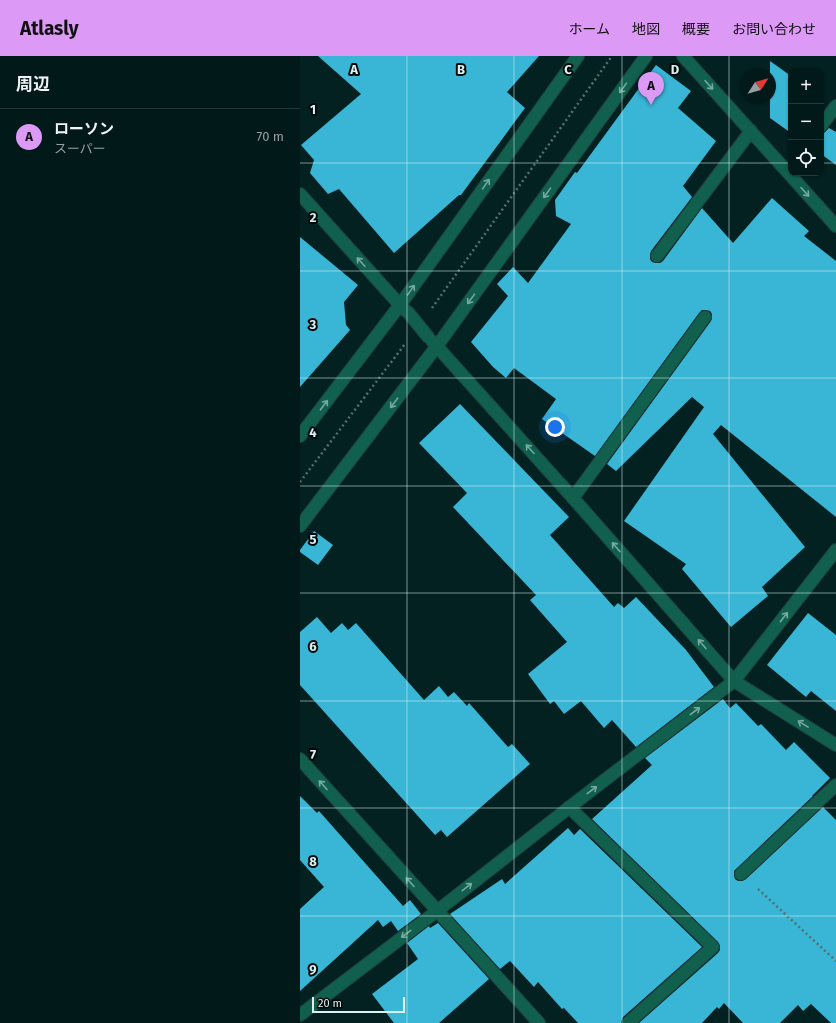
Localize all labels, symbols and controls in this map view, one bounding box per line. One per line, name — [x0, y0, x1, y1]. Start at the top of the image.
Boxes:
text: Atlasly — [20, 17, 79, 40]
text: ホーム — [568, 21, 610, 38]
text: 地図 — [632, 21, 660, 38]
text: 概要 — [682, 21, 710, 38]
text: お問い合わせ — [732, 21, 816, 38]
text: A — [349, 62, 358, 77]
text: B — [457, 62, 465, 77]
text: C — [564, 62, 572, 77]
text: D — [671, 62, 680, 77]
north arrow — [740, 68, 776, 104]
map controls — [788, 68, 824, 176]
button: + — [788, 68, 824, 104]
pin: A — [638, 72, 664, 105]
text: 周辺 — [16, 74, 50, 95]
one-way arrow — [704, 80, 714, 90]
one-way arrow — [619, 82, 627, 93]
text: 1 — [310, 102, 316, 117]
button: − — [788, 104, 824, 140]
text: ローソン — [54, 120, 114, 138]
text: A — [25, 129, 33, 144]
text: 70 m — [257, 129, 284, 144]
button: locate — [788, 140, 824, 176]
text: スーパー — [54, 141, 106, 156]
one-way arrow — [482, 179, 490, 190]
one-way arrow — [801, 187, 810, 197]
one-way arrow — [543, 188, 551, 199]
text: 2 — [310, 210, 317, 225]
one-way arrow — [357, 258, 366, 268]
one-way arrow — [407, 285, 415, 296]
one-way arrow — [467, 293, 475, 304]
text: 3 — [309, 317, 317, 332]
one-way arrow — [389, 398, 398, 409]
one-way arrow — [319, 399, 328, 410]
your location — [545, 417, 565, 437]
text: 4 — [309, 425, 317, 440]
one-way arrow — [526, 445, 535, 455]
text: 5 — [310, 532, 317, 547]
one-way arrow — [612, 542, 621, 552]
one-way arrow — [780, 612, 788, 623]
text: 6 — [309, 639, 317, 654]
one-way arrow — [698, 640, 707, 650]
one-way arrow — [690, 707, 701, 715]
one-way arrow — [798, 720, 809, 728]
text: 7 — [310, 747, 316, 762]
one-way arrow — [319, 780, 328, 790]
one-way arrow — [586, 785, 597, 794]
text: 8 — [309, 854, 317, 869]
one-way arrow — [406, 877, 415, 887]
one-way arrow — [462, 882, 473, 891]
one-way arrow — [400, 930, 411, 939]
text: 9 — [309, 962, 317, 977]
scale bar — [312, 995, 405, 1014]
text: 20 m — [318, 997, 342, 1010]

